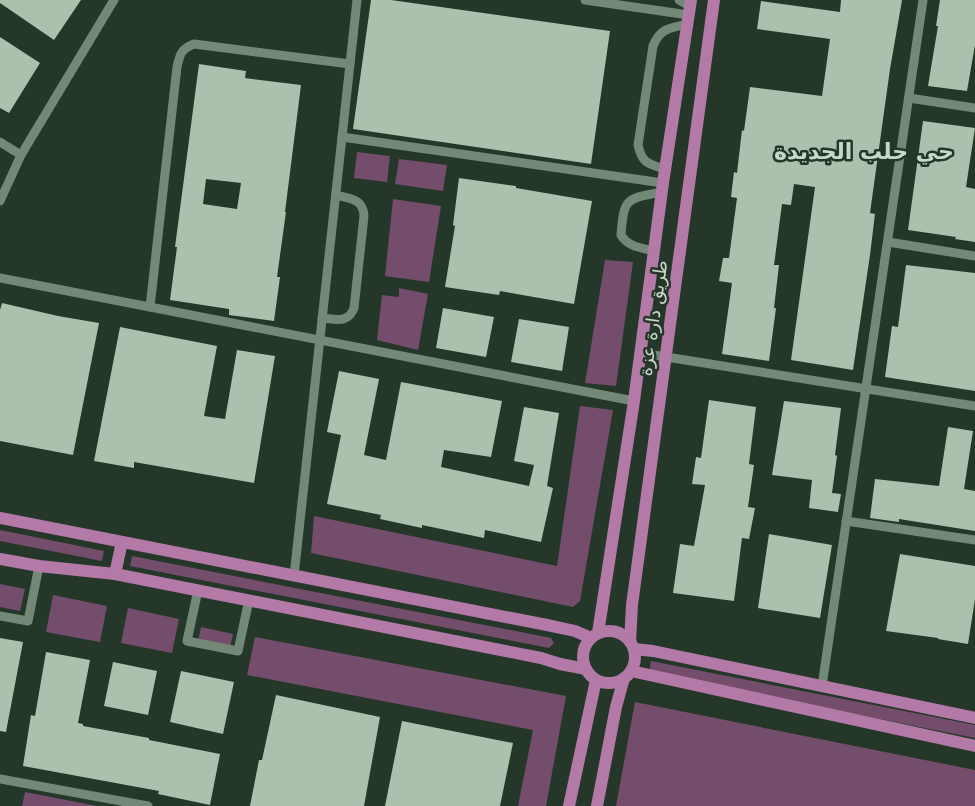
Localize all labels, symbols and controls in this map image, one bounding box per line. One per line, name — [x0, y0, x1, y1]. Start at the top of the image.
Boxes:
district label: حي حلب الجديدة — [774, 139, 954, 165]
street label: طريق دارة عزة — [634, 259, 673, 378]

